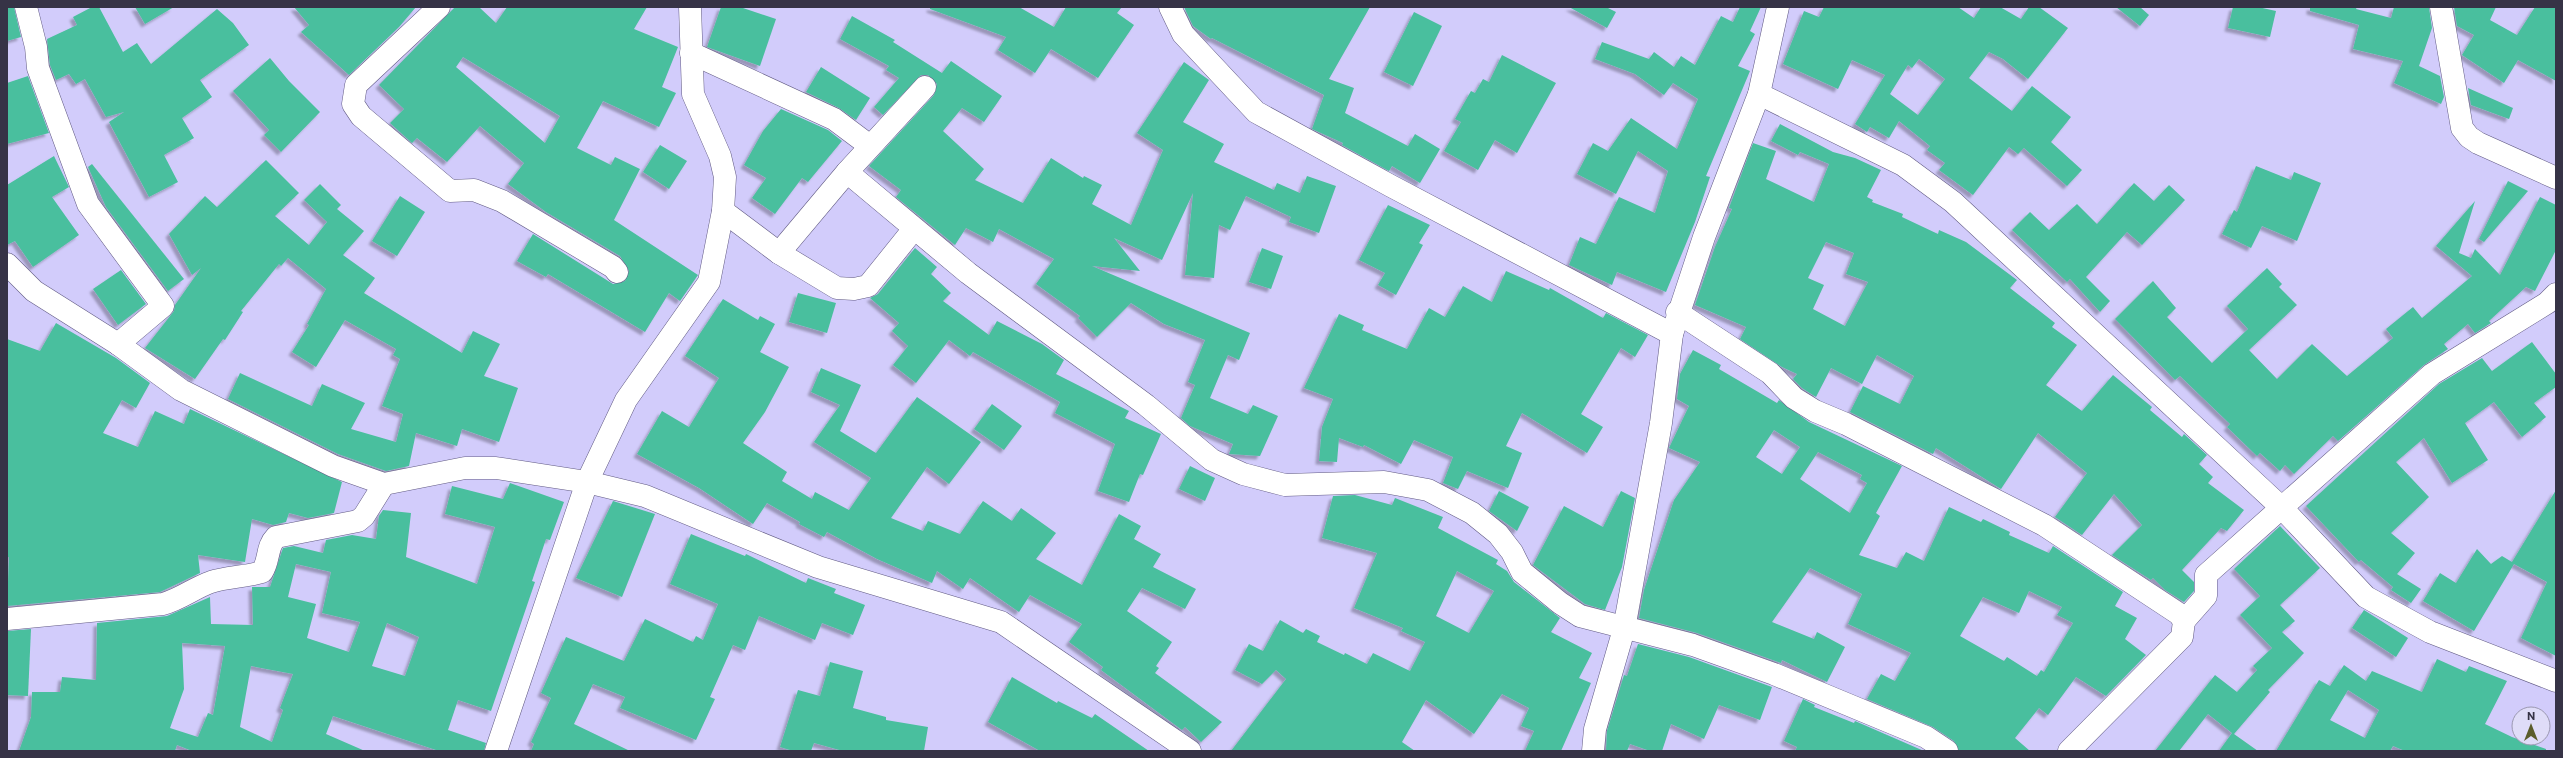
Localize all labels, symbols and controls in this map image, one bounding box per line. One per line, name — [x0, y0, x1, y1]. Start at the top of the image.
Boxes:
north arrow — [2511, 706, 2551, 746]
text: N — [2527, 709, 2535, 722]

